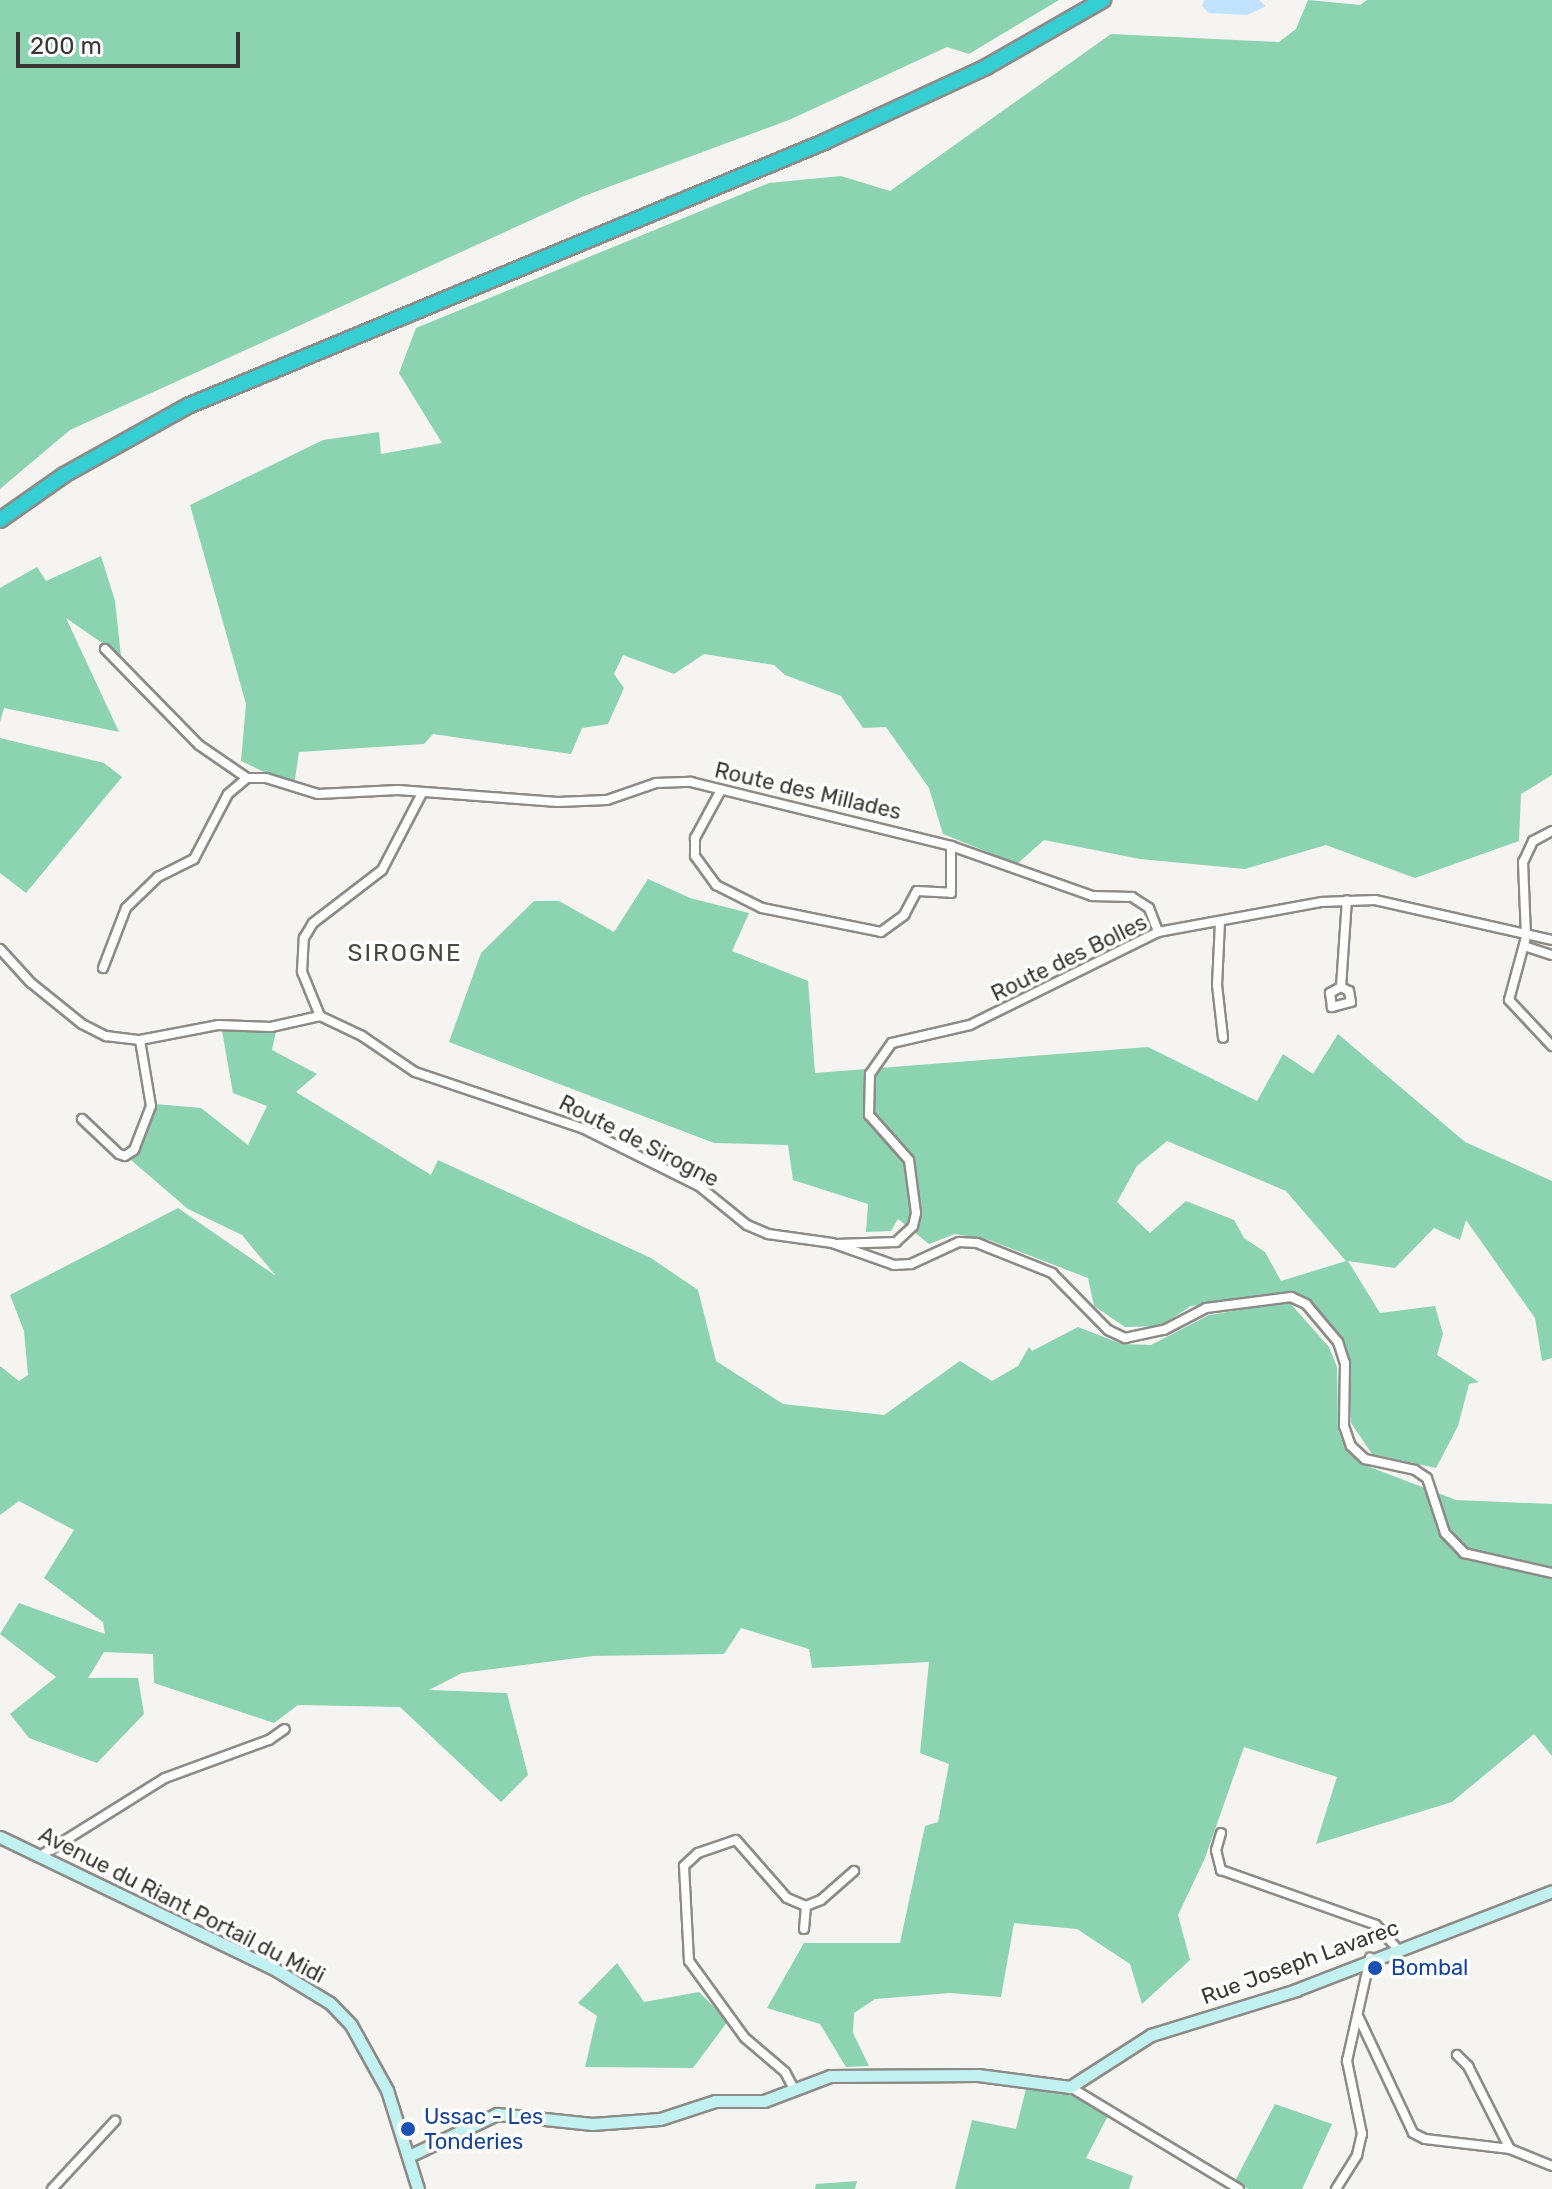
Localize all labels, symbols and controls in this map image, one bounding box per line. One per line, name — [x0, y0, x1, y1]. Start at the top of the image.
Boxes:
scale bar — [20, 16, 244, 66]
text: 200 m — [30, 32, 102, 60]
street label: Route des Millades — [712, 757, 904, 825]
street label: Route des Bolles — [987, 909, 1151, 1007]
district label: SIROGNE — [348, 940, 462, 968]
street label: Route de Sirogne — [555, 1089, 723, 1193]
street label: Avenue du Riant Portail du Midi — [34, 1821, 330, 1989]
street label: Rue Joseph Lavarec — [1198, 1914, 1402, 2010]
place label: Bombal — [1391, 1955, 1468, 1981]
marker: Bombal — [1366, 1959, 1384, 1977]
place label: Ussac - Les Tonderies — [424, 2103, 543, 2154]
marker: Ussac - Les Tonderies — [399, 2120, 417, 2138]

